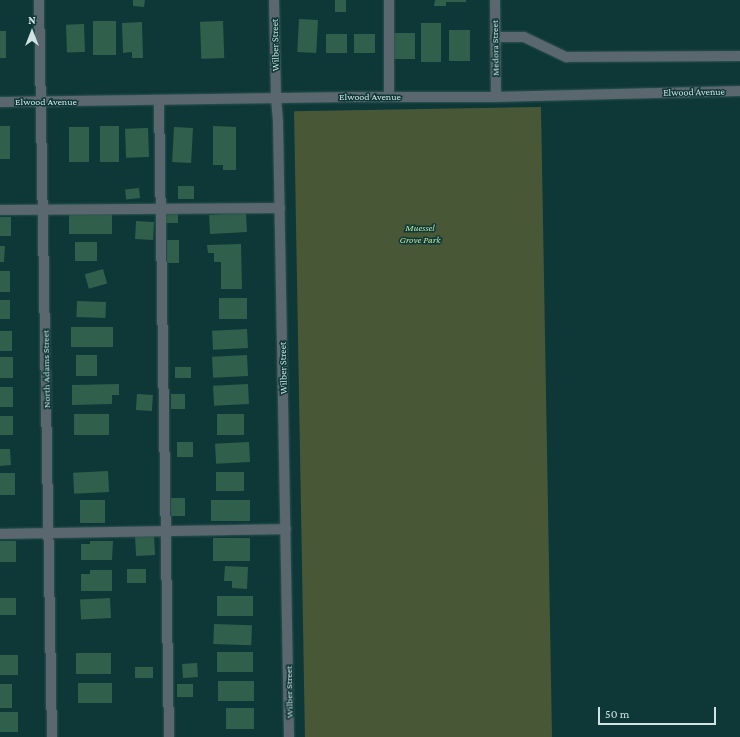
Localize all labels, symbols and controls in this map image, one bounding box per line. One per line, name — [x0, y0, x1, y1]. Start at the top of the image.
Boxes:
north arrow — [12, 12, 52, 52]
text: N — [28, 14, 36, 26]
street label: Wilber Street — [269, 19, 281, 71]
street label: Medora Street — [489, 20, 501, 76]
street label: Elwood Avenue — [663, 85, 725, 99]
street label: Elwood Avenue — [339, 91, 401, 103]
street label: Elwood Avenue — [15, 96, 77, 108]
park label: Muessel Grove Park — [399, 221, 441, 244]
street label: North Adams Street — [39, 330, 53, 408]
street label: Wilber Street — [277, 342, 289, 394]
street label: Wilber Street — [283, 666, 295, 718]
scale bar — [600, 699, 718, 725]
text: 50 m — [605, 707, 629, 721]

